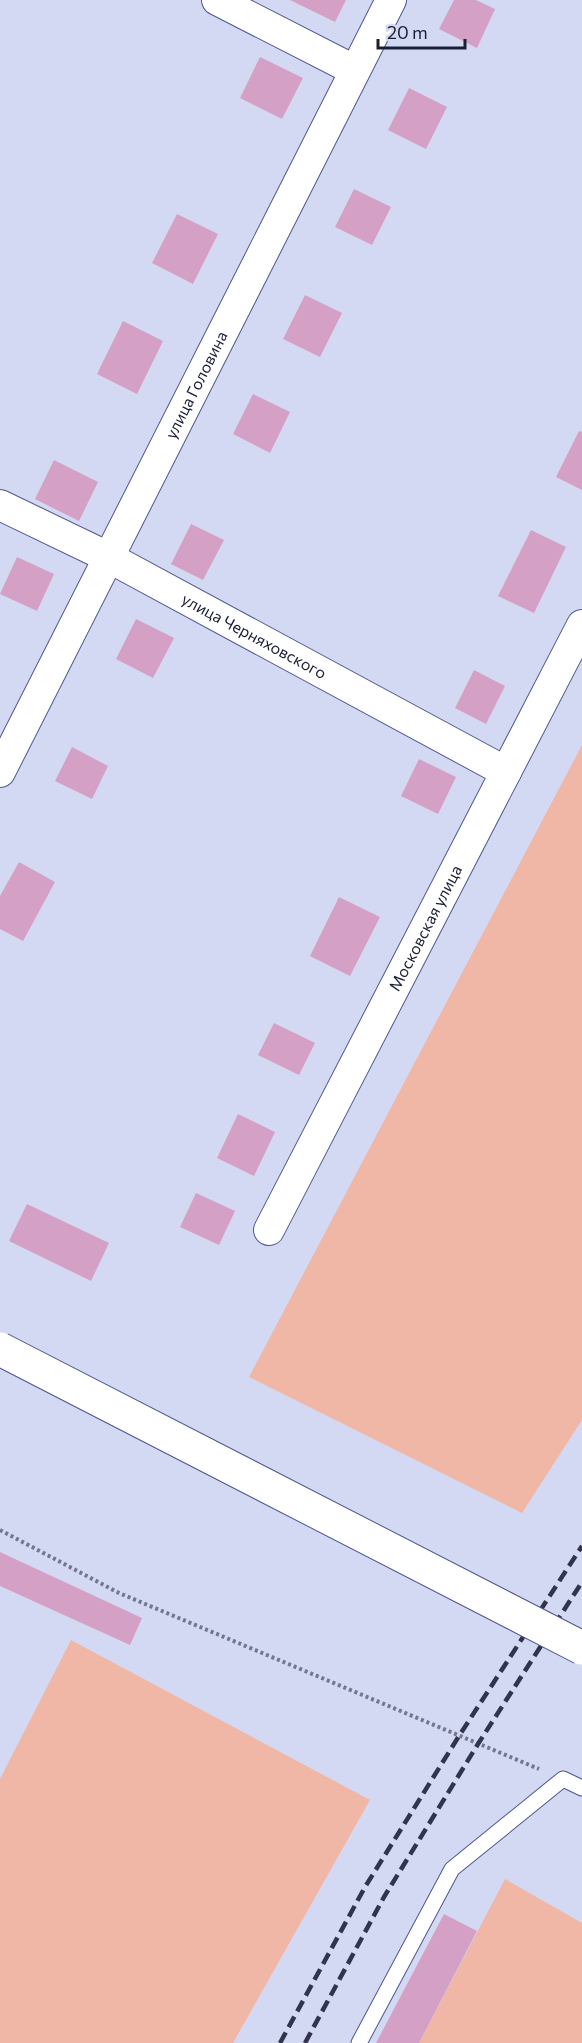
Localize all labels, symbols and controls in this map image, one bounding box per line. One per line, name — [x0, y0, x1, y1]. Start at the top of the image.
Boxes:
scale bar — [378, 12, 465, 50]
text: 20 m — [387, 21, 428, 43]
street label: улица Головина — [161, 328, 231, 442]
street label: улица Черняховского — [179, 589, 330, 682]
street label: Московская улица — [384, 862, 465, 994]

